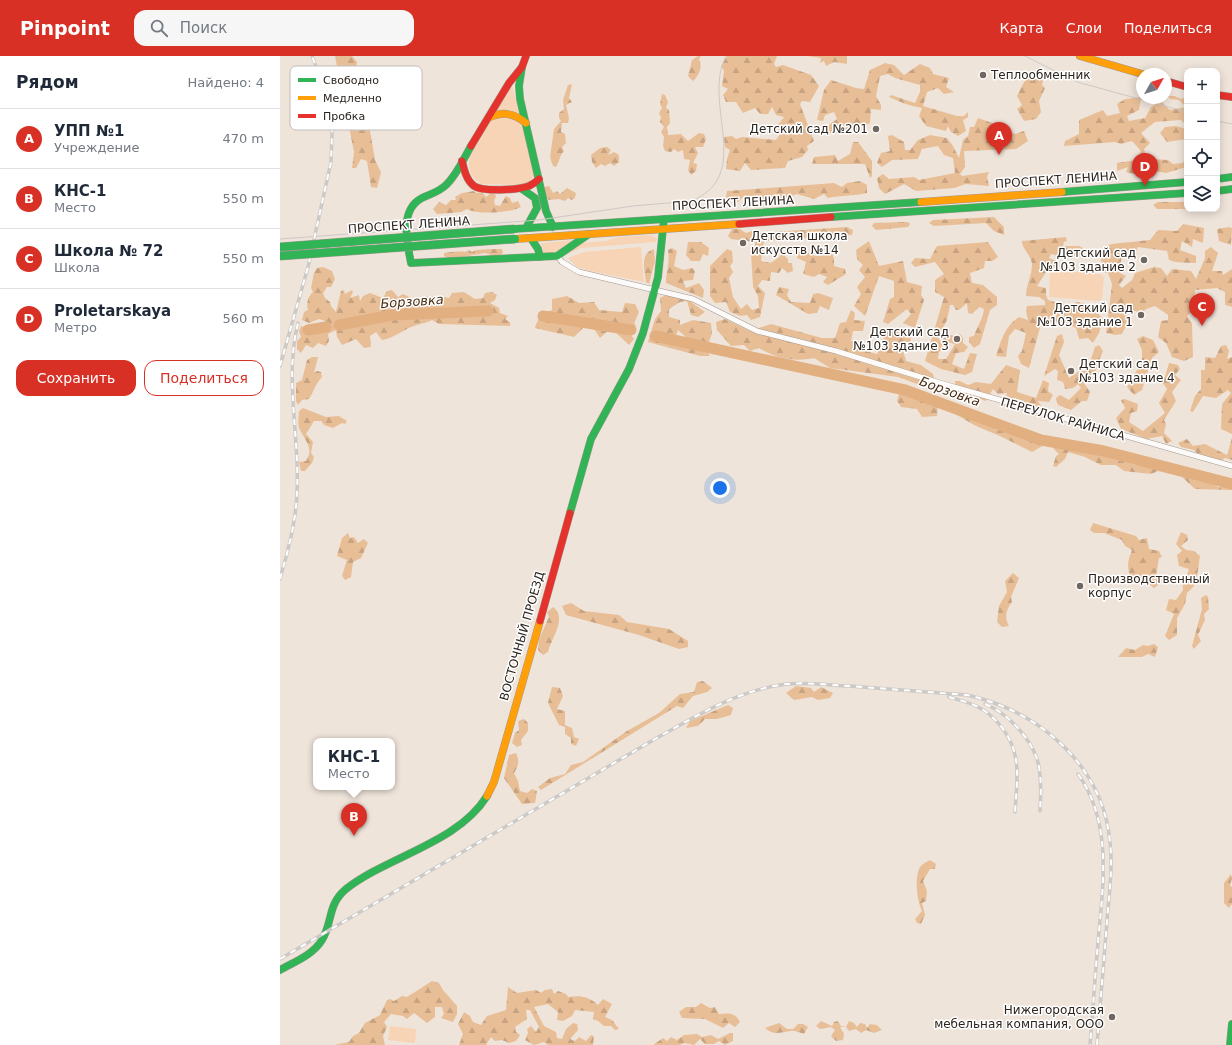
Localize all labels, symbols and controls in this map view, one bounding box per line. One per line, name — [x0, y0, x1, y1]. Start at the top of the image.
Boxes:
search box — [134, 10, 414, 46]
text: Pinpoint — [20, 17, 110, 39]
icon: search — [148, 17, 170, 39]
text: Поиск — [180, 19, 227, 37]
text: Карта — [1000, 20, 1044, 36]
text: Слои — [1066, 20, 1102, 36]
text: Поделиться — [1124, 20, 1212, 36]
legend — [290, 66, 422, 130]
place label: Теплообменник — [990, 68, 1091, 82]
north arrow — [1136, 68, 1172, 104]
map controls — [1184, 68, 1220, 212]
button: + — [1184, 68, 1220, 104]
marker: Теплообменник — [978, 70, 988, 80]
text: Рядом — [16, 72, 79, 92]
text: Свободно — [323, 74, 379, 87]
text: Найдено: 4 — [188, 75, 264, 90]
text: Медленно — [323, 92, 382, 105]
button: − — [1184, 104, 1220, 140]
text: Пробка — [323, 110, 365, 123]
text: УПП №1 — [54, 122, 124, 140]
place label: Детский сад №201 — [750, 122, 868, 136]
pin: A — [986, 122, 1012, 155]
marker: Детский сад №201 — [871, 124, 881, 134]
text: A — [24, 131, 34, 146]
text: 470 m — [222, 131, 264, 146]
text: Учреждение — [54, 140, 140, 155]
button: locate — [1184, 140, 1220, 176]
pin: D — [1132, 153, 1158, 186]
street label: ПРОСПЕКТ ЛЕНИНА — [995, 169, 1118, 191]
button: layers — [1184, 176, 1220, 212]
text: КНС-1 — [54, 182, 107, 200]
text: B — [24, 191, 34, 206]
text: 550 m — [222, 191, 264, 206]
street label: ПРОСПЕКТ ЛЕНИНА — [672, 193, 795, 213]
text: Место — [54, 200, 96, 215]
street label: ПРОСПЕКТ ЛЕНИНА — [348, 214, 471, 236]
place label: Детская школа искусств №14 — [751, 229, 848, 257]
marker: Детская школа искусств №14 — [738, 238, 748, 248]
text: Школа № 72 — [54, 242, 164, 260]
place label: Детский сад №103 здание 2 — [1040, 246, 1136, 274]
text: C — [24, 251, 34, 266]
text: 550 m — [222, 251, 264, 266]
marker: Детский сад №103 здание 2 — [1139, 255, 1149, 265]
text: Школа — [54, 260, 100, 275]
water label: Борзовка — [380, 292, 444, 311]
pin: C — [1189, 293, 1215, 326]
place label: Детский сад №103 здание 1 — [1037, 301, 1133, 329]
text: Proletarskaya — [54, 302, 171, 320]
marker: Детский сад №103 здание 1 — [1136, 310, 1146, 320]
text: D — [24, 311, 34, 326]
text: 560 m — [222, 311, 264, 326]
text: Метро — [54, 320, 97, 335]
place label: Детский сад №103 здание 3 — [853, 325, 949, 353]
marker: Детский сад №103 здание 3 — [952, 334, 962, 344]
place label: Детский сад №103 здание 4 — [1079, 357, 1175, 385]
button: Сохранить — [16, 360, 136, 396]
button: Поделиться — [144, 360, 264, 396]
marker: Детский сад №103 здание 4 — [1066, 366, 1076, 376]
water label: Борзовка — [917, 374, 982, 409]
street label: ПЕРЕУЛОК РАЙНИСА — [999, 394, 1128, 444]
your location — [710, 478, 730, 498]
street label: ВОСТОЧНЫЙ ПРОЕЗД — [496, 569, 547, 702]
place label: Производственный корпус — [1088, 572, 1210, 600]
marker: Производственный корпус — [1075, 581, 1085, 591]
popup — [313, 738, 395, 790]
text: КНС-1 — [328, 748, 380, 766]
text: Место — [328, 766, 370, 781]
pin: B — [341, 803, 367, 836]
place label: Нижегородская мебельная компания, ООО — [934, 1003, 1104, 1031]
marker: Нижегородская мебельная компания, ООО — [1107, 1012, 1117, 1022]

